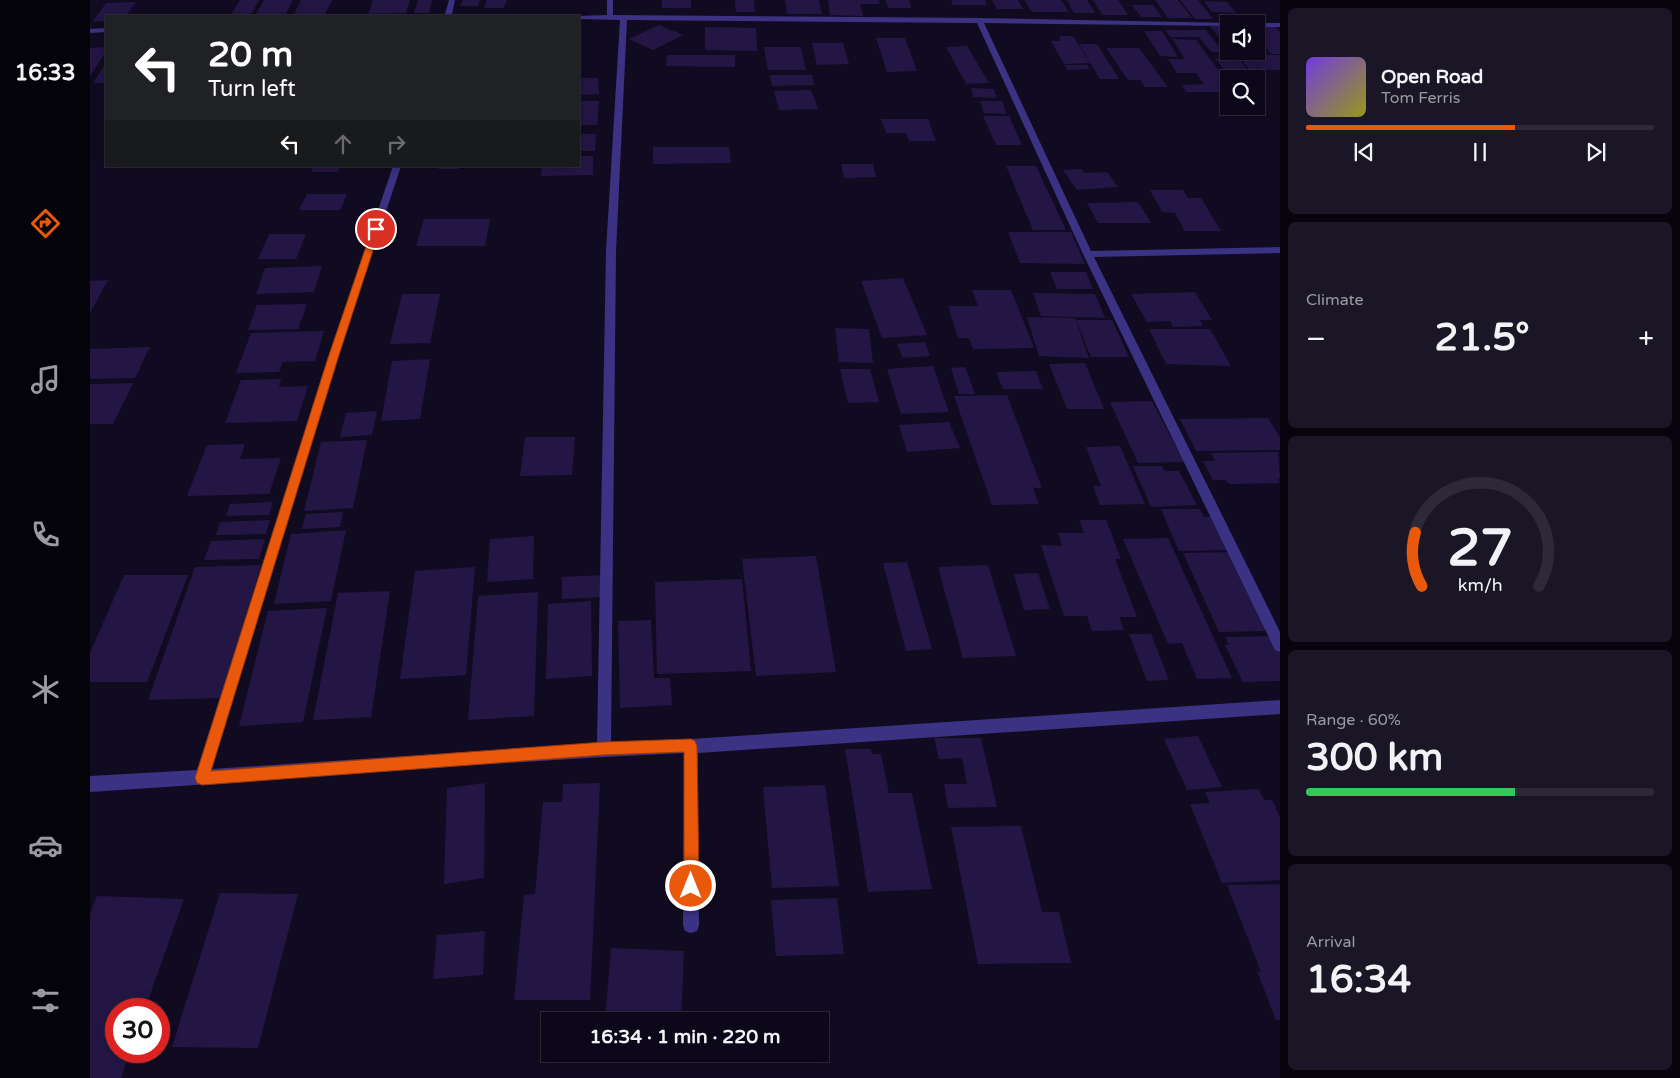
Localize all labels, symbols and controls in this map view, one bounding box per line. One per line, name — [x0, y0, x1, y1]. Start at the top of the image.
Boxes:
map controls — [1220, 15, 1265, 115]
button: sound — [1220, 15, 1265, 60]
text: 20 m — [208, 34, 293, 76]
icon: left — [125, 35, 190, 100]
text: 16:33 — [15, 60, 75, 86]
text: Open Road — [1381, 66, 1483, 88]
button: search — [1220, 70, 1265, 115]
text: Turn left — [208, 76, 296, 102]
text: Tom Ferris — [1381, 88, 1460, 108]
icon: left — [276, 130, 304, 158]
icon: ahead — [329, 130, 357, 158]
icon: right — [382, 130, 410, 158]
icon: previous — [1350, 138, 1378, 166]
icon: pause — [1466, 138, 1494, 166]
icon: next — [1582, 138, 1610, 166]
icon: directions — [28, 206, 63, 241]
pin — [355, 208, 397, 250]
icon: arrive — [362, 215, 390, 243]
text: Climate — [1306, 290, 1364, 310]
text: 21.5° — [1435, 315, 1530, 361]
text: − — [1306, 322, 1326, 356]
text: + — [1638, 322, 1654, 356]
icon: music — [28, 362, 63, 397]
icon: phone — [28, 517, 63, 552]
text: 27 — [1447, 517, 1513, 580]
text: km/h — [1458, 575, 1502, 596]
icon: climate — [28, 672, 63, 707]
text: Range · 60% — [1306, 710, 1401, 730]
text: 300 km — [1306, 735, 1443, 781]
icon: car — [28, 828, 63, 863]
position arrow — [664, 859, 716, 911]
text: Arrival — [1306, 932, 1355, 952]
text: 16:34 — [1306, 957, 1411, 1003]
icon: filters — [28, 983, 63, 1018]
speed limit sign: 30 — [105, 998, 170, 1063]
text: 16:34 · 1 min · 220 m — [589, 1026, 781, 1048]

